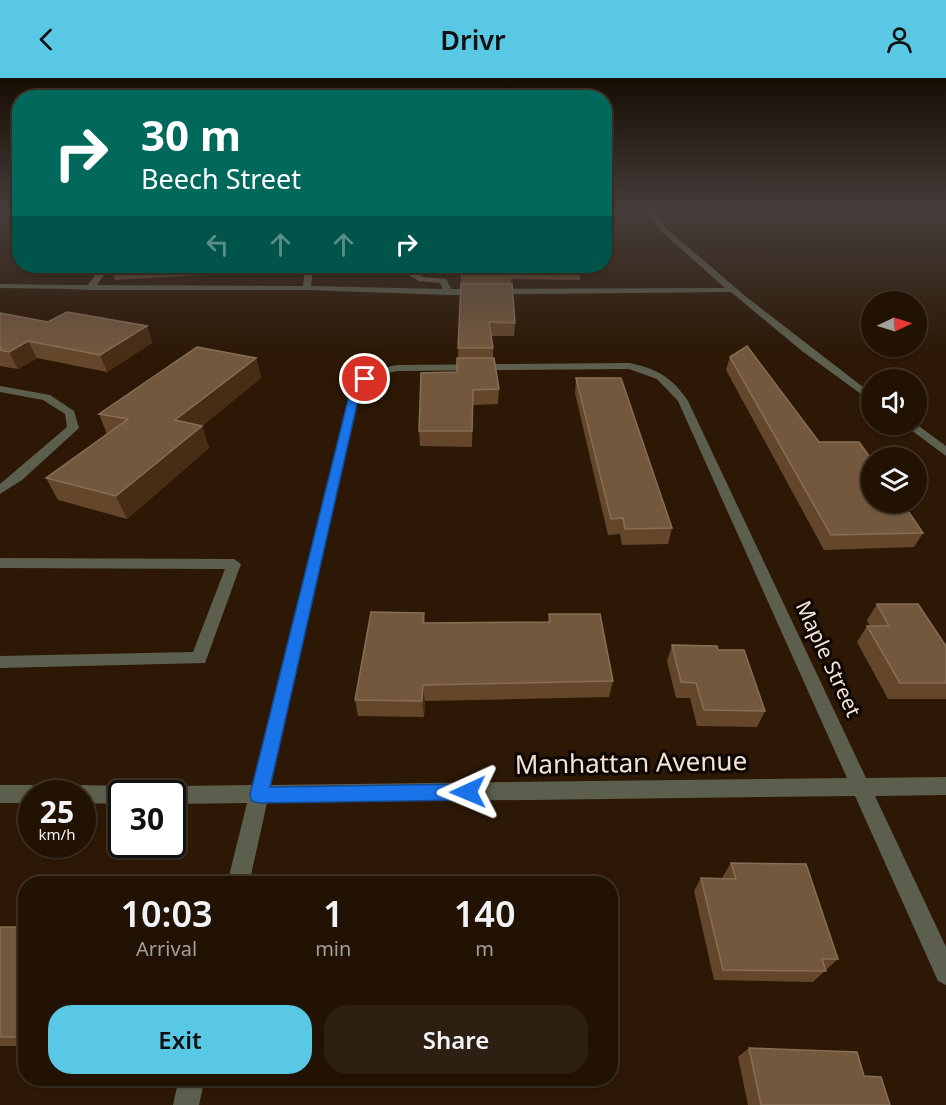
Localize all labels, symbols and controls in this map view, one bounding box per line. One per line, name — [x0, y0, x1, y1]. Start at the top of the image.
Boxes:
text: Drivr — [440, 21, 506, 58]
icon: back — [30, 23, 63, 56]
icon: person — [883, 23, 916, 56]
text: 30 m — [141, 106, 241, 163]
icon: right — [42, 114, 120, 192]
text: Beech Street — [141, 160, 301, 197]
icon: left — [201, 228, 234, 261]
icon: ahead — [264, 228, 297, 261]
icon: ahead — [327, 228, 360, 261]
icon: right — [390, 228, 423, 261]
north arrow — [861, 291, 927, 357]
map controls — [861, 291, 927, 513]
pin — [339, 353, 390, 404]
icon: arrive — [348, 362, 381, 395]
button: sound — [861, 369, 927, 435]
button: layers — [861, 447, 927, 513]
street label: Maple Street — [790, 596, 868, 722]
street label: Manhattan Avenue — [514, 742, 747, 782]
position arrow — [436, 760, 500, 824]
speed limit sign: 30 — [108, 780, 186, 858]
text: 25 — [40, 791, 74, 832]
text: km/h — [39, 824, 75, 844]
text: 10:03 — [120, 889, 213, 938]
text: 1 — [323, 889, 344, 938]
text: 140 — [454, 889, 516, 938]
text: Arrival — [136, 935, 197, 962]
text: min — [315, 935, 351, 962]
text: m — [475, 935, 494, 962]
button: Exit — [48, 1005, 312, 1074]
button: Share — [324, 1005, 588, 1074]

